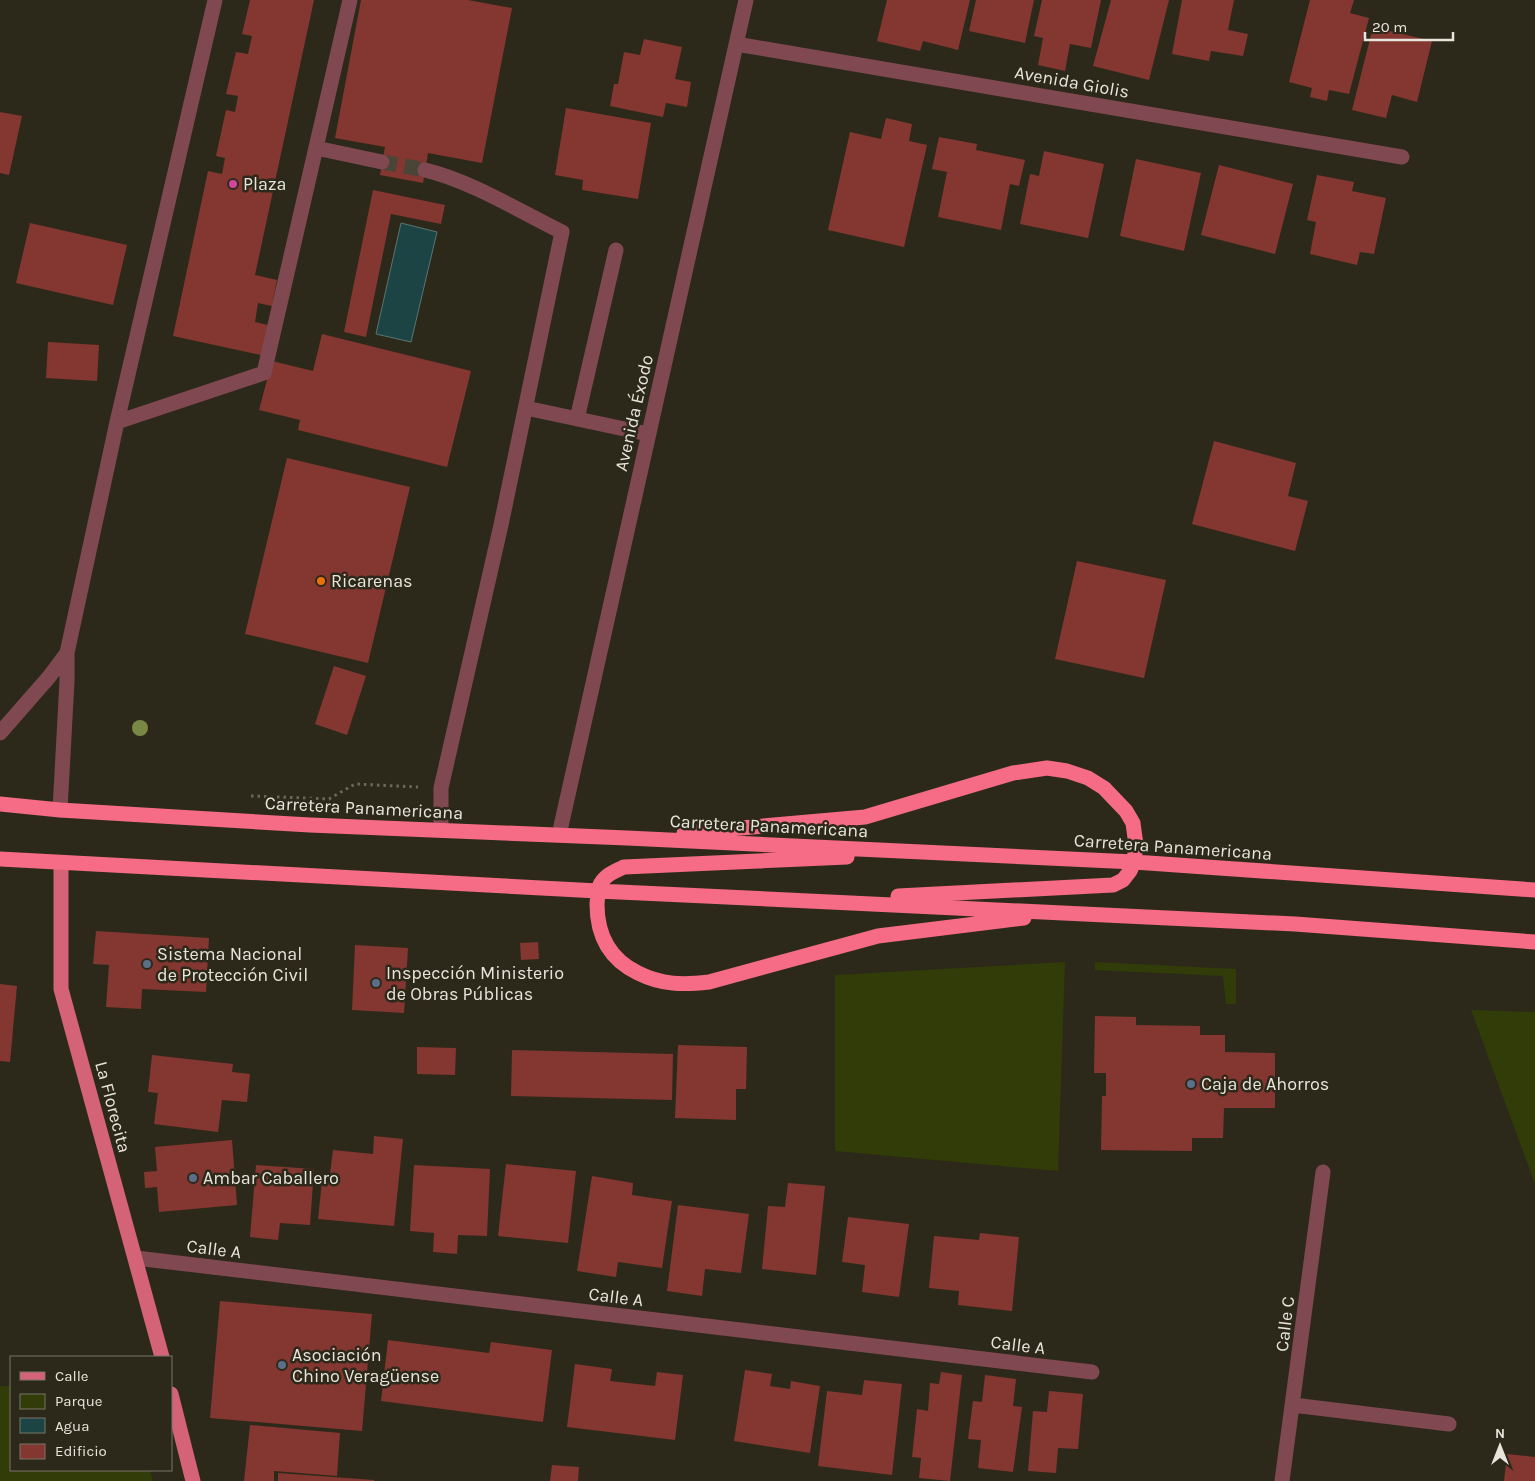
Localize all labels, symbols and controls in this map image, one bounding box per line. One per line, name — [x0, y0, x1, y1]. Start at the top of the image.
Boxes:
scale bar — [1365, 10, 1452, 42]
text: 20 m — [1372, 18, 1407, 36]
street label: Avenida Giolis — [1013, 61, 1131, 103]
place label: Plaza — [243, 173, 286, 195]
marker: Plaza — [227, 178, 239, 190]
street label: Avenida Éxodo — [609, 352, 658, 473]
place label: Ricarenas — [331, 570, 413, 592]
marker: Ricarenas — [315, 575, 327, 587]
street label: Carretera Panamericana — [264, 792, 464, 824]
street label: Carretera Panamericana — [669, 810, 869, 842]
street label: Carretera Panamericana — [1073, 829, 1273, 865]
place label: Sistema Nacional de Protección Civil — [157, 943, 308, 986]
marker: Sistema Nacional de Protección Civil — [141, 958, 153, 970]
place label: Inspección Ministerio de Obras Públicas — [386, 962, 564, 1005]
marker: Inspección Ministerio de Obras Públicas — [370, 977, 382, 989]
street label: La Florecita — [90, 1059, 136, 1155]
place label: Caja de Ahorros — [1201, 1073, 1329, 1095]
marker: Caja de Ahorros — [1185, 1078, 1197, 1090]
place label: Ambar Caballero — [203, 1167, 339, 1189]
marker: Ambar Caballero — [187, 1172, 199, 1184]
street label: Calle A — [185, 1235, 243, 1263]
street label: Calle A — [587, 1283, 645, 1311]
street label: Calle C — [1271, 1295, 1299, 1353]
street label: Calle A — [989, 1331, 1047, 1359]
place label: Asociación Chino Veragüense — [292, 1344, 439, 1387]
legend — [10, 1356, 172, 1471]
marker: Asociación Chino Veragüense — [276, 1359, 288, 1371]
text: Calle — [55, 1367, 89, 1385]
text: Parque — [55, 1392, 103, 1410]
text: Agua — [55, 1417, 89, 1435]
north arrow — [1475, 1421, 1525, 1471]
text: N — [1495, 1425, 1505, 1442]
text: Edificio — [55, 1442, 107, 1460]

